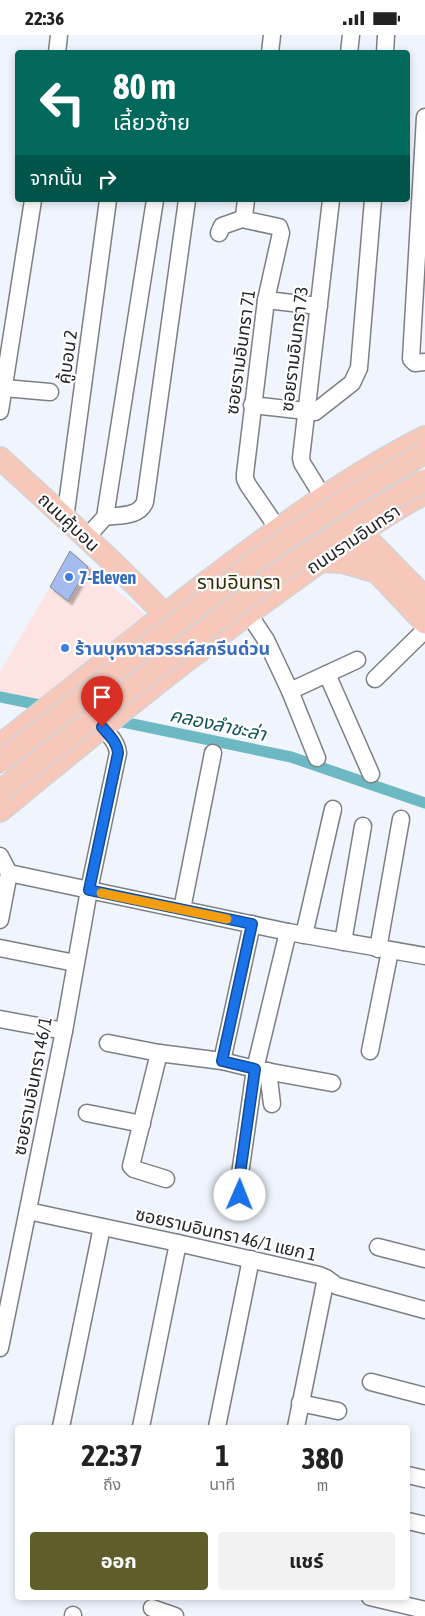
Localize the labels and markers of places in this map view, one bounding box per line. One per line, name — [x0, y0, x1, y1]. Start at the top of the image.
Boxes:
place label: 7-Eleven — [79, 567, 137, 588]
marker: 7-Eleven — [63, 571, 75, 583]
place label: ร้านบุหงาสวรรค์สกรีนด่วน — [75, 638, 270, 660]
marker: ร้านบุหงาสวรรค์สกรีนด่วน — [59, 642, 71, 654]
pin — [81, 676, 123, 727]

